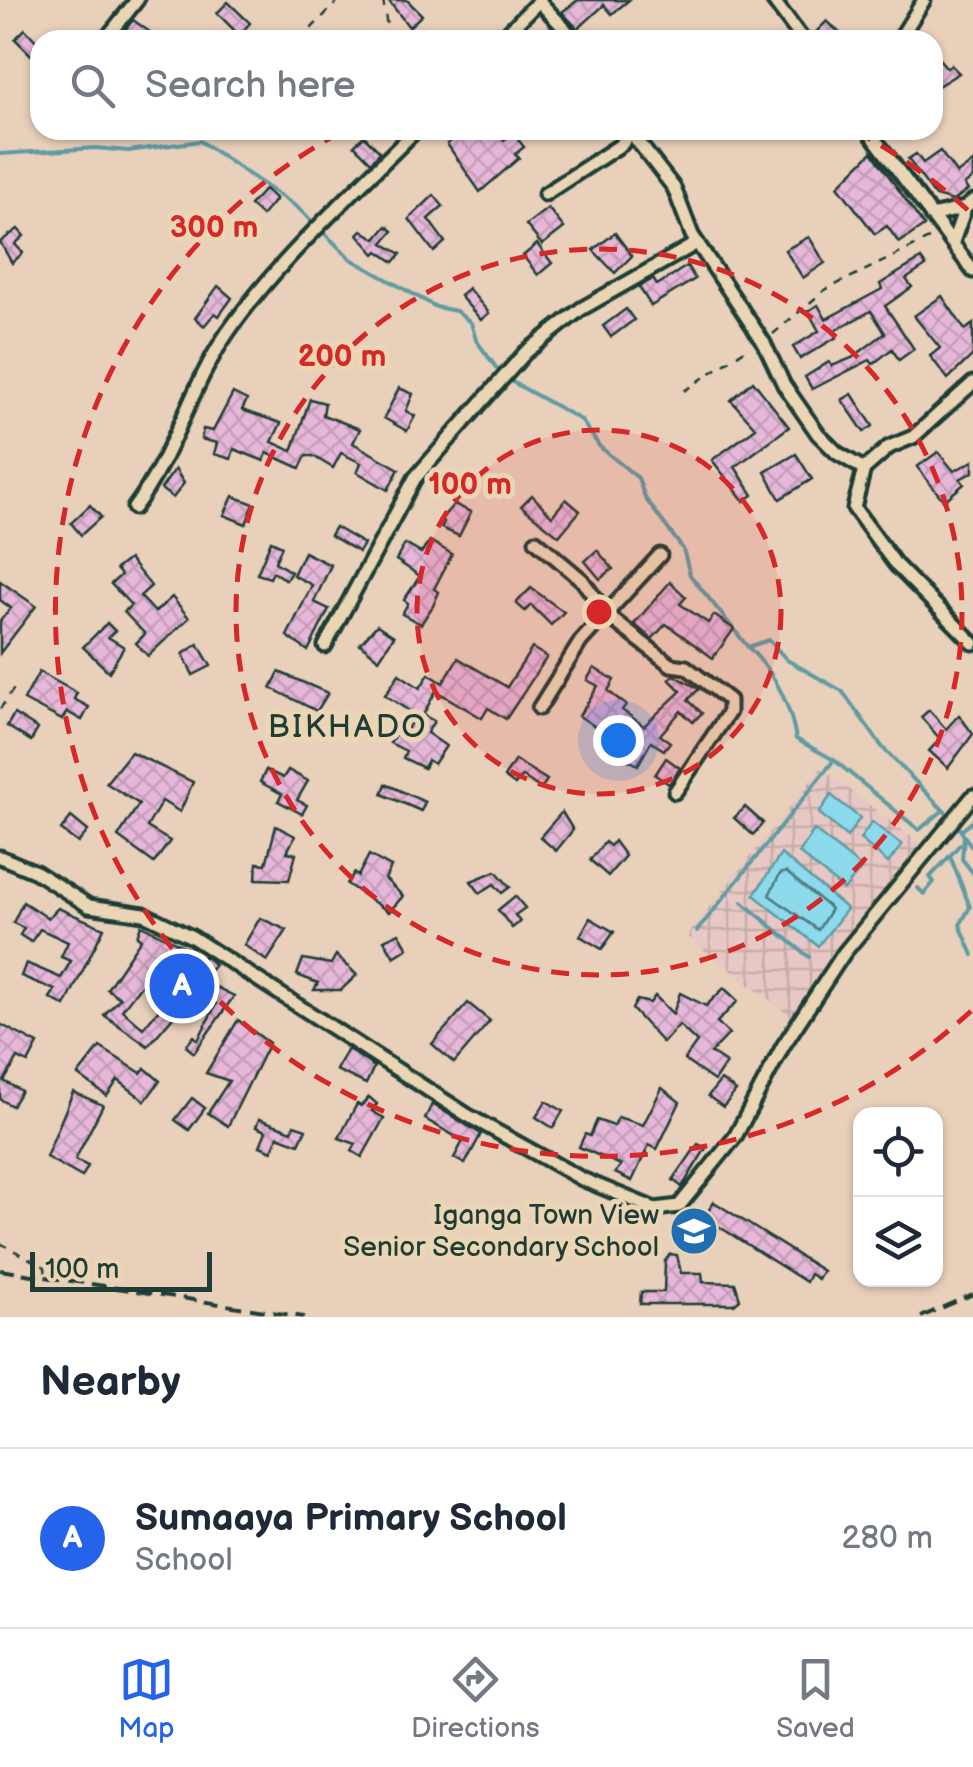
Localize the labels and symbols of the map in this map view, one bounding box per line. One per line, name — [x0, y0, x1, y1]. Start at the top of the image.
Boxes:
text: 300 m — [170, 210, 258, 246]
text: 200 m — [298, 339, 386, 375]
text: 100 m — [428, 467, 512, 503]
centre of rings — [581, 594, 617, 630]
district label: BIKHADO — [268, 708, 428, 747]
your location — [593, 715, 644, 766]
pin: A — [150, 948, 214, 1024]
place label: Iganga Town View Senior Secondary School — [343, 1199, 659, 1264]
school or university icon: Iganga Town View Senior Secondary School — [668, 1205, 720, 1257]
scale bar — [30, 1247, 212, 1292]

